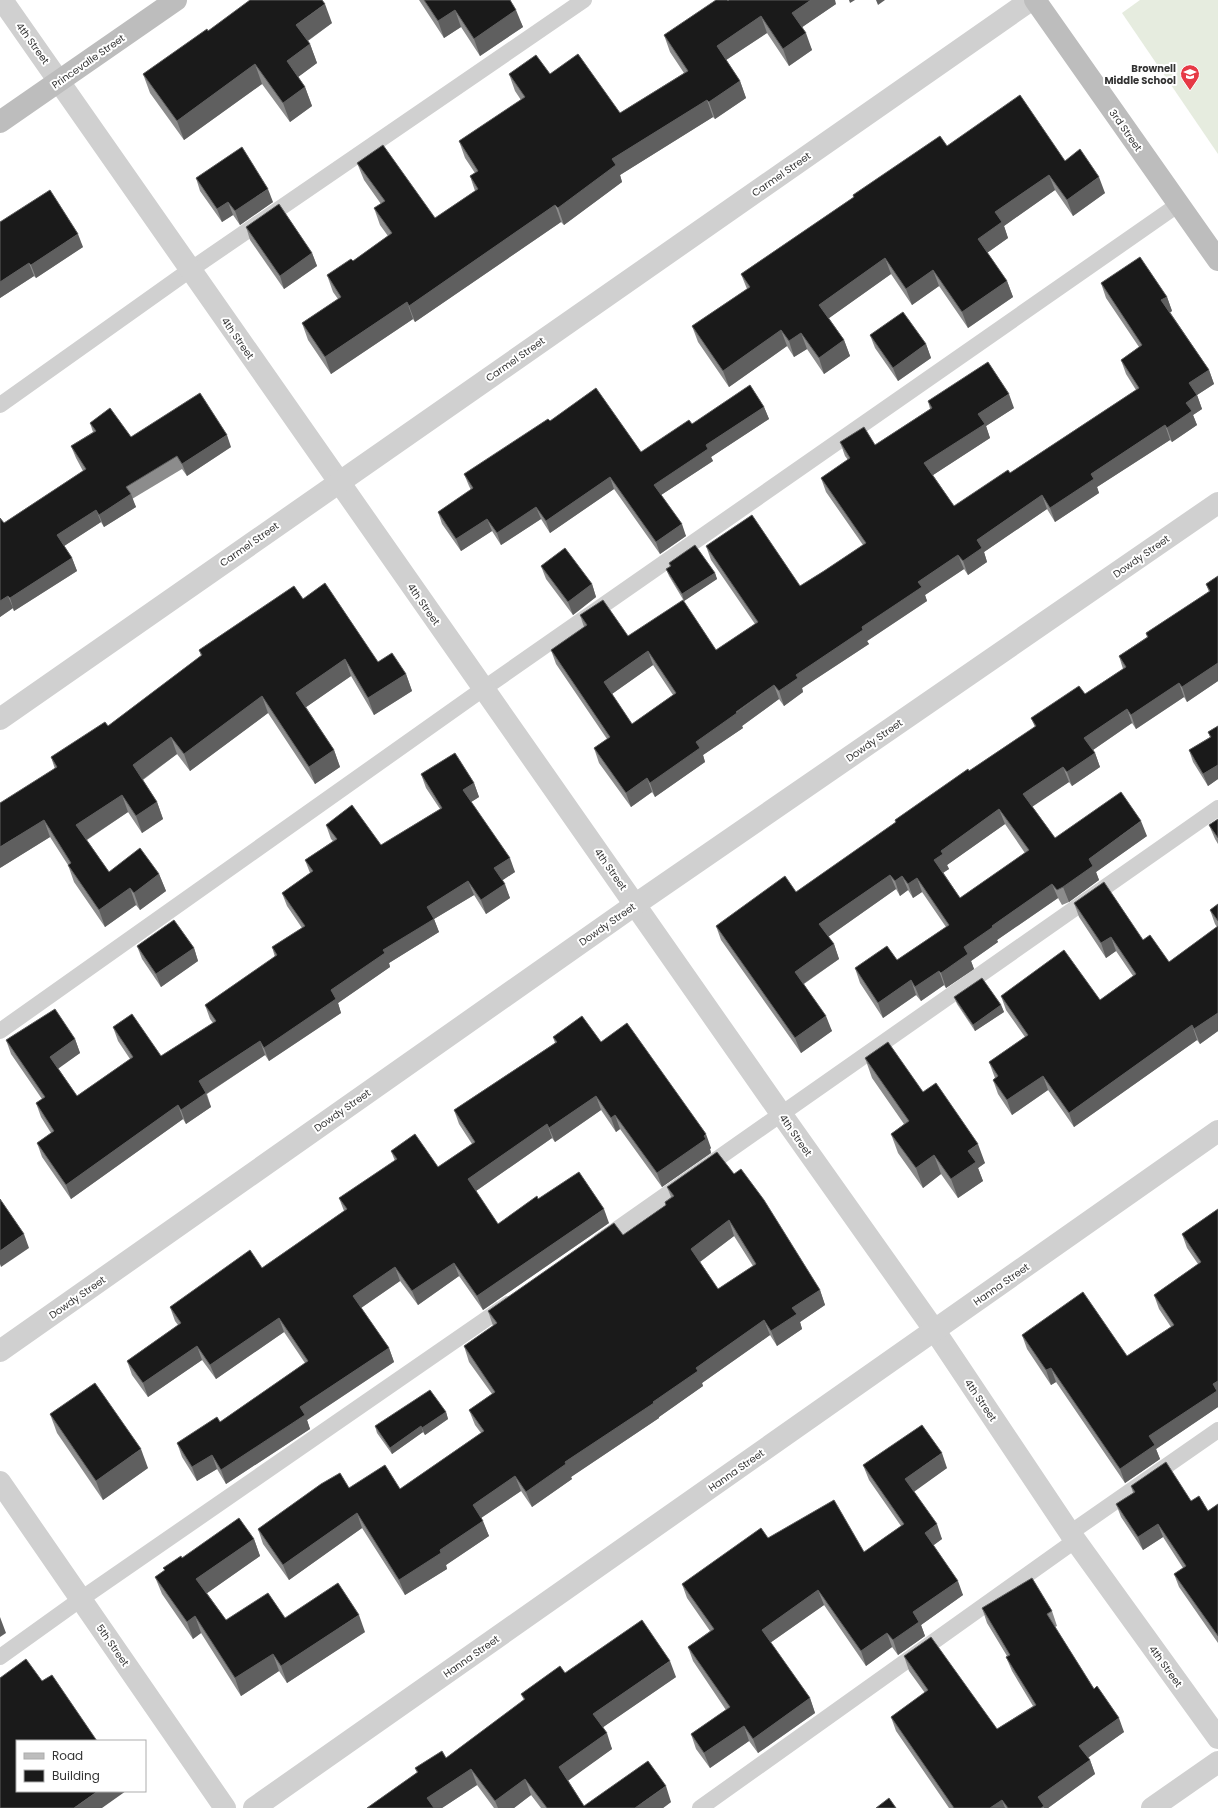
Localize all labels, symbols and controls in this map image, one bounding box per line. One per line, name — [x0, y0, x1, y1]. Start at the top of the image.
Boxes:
street label: 4th Street — [12, 19, 53, 68]
street label: Princevalle Street — [49, 30, 128, 92]
place label: Brownell Middle School — [1104, 61, 1176, 88]
school or university icon: Brownell Middle School — [1179, 63, 1201, 91]
street label: 3rd Street — [1106, 106, 1146, 155]
street label: Carmel Street — [749, 148, 814, 200]
street label: 4th Street — [218, 314, 258, 363]
street label: Carmel Street — [483, 333, 548, 385]
street label: Carmel Street — [217, 518, 282, 570]
street label: Dowdy Street — [1110, 531, 1173, 581]
street label: 4th Street — [404, 580, 444, 629]
street label: Dowdy Street — [843, 715, 906, 765]
street label: 4th Street — [591, 845, 631, 894]
street label: Dowdy Street — [576, 899, 639, 949]
street label: Dowdy Street — [311, 1085, 374, 1135]
street label: 4th Street — [776, 1111, 816, 1160]
street label: Hanna Street — [970, 1259, 1033, 1309]
street label: Dowdy Street — [46, 1272, 109, 1322]
street label: 4th Street — [961, 1376, 1001, 1425]
street label: Hanna Street — [705, 1445, 768, 1495]
street label: 5th Street — [93, 1621, 133, 1670]
street label: Hanna Street — [440, 1631, 503, 1681]
street label: 4th Street — [1145, 1642, 1186, 1691]
legend — [16, 1740, 146, 1792]
text: Road — [52, 1747, 83, 1764]
text: Building — [52, 1767, 100, 1784]

